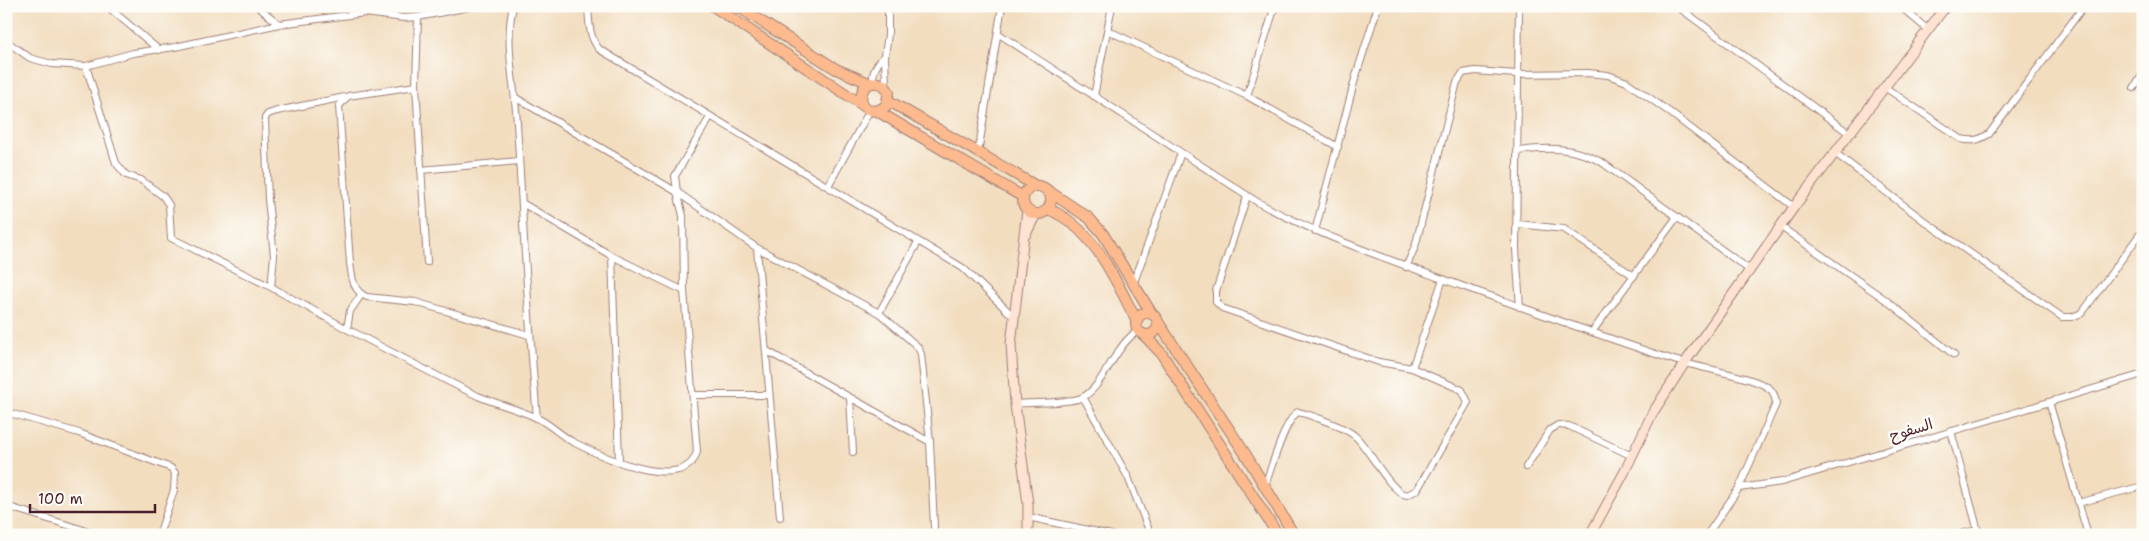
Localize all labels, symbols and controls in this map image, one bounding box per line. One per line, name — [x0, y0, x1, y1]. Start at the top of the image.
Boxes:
street label: السفوح — [1887, 414, 1935, 446]
scale bar — [30, 481, 155, 513]
text: 100 m — [38, 489, 83, 509]

